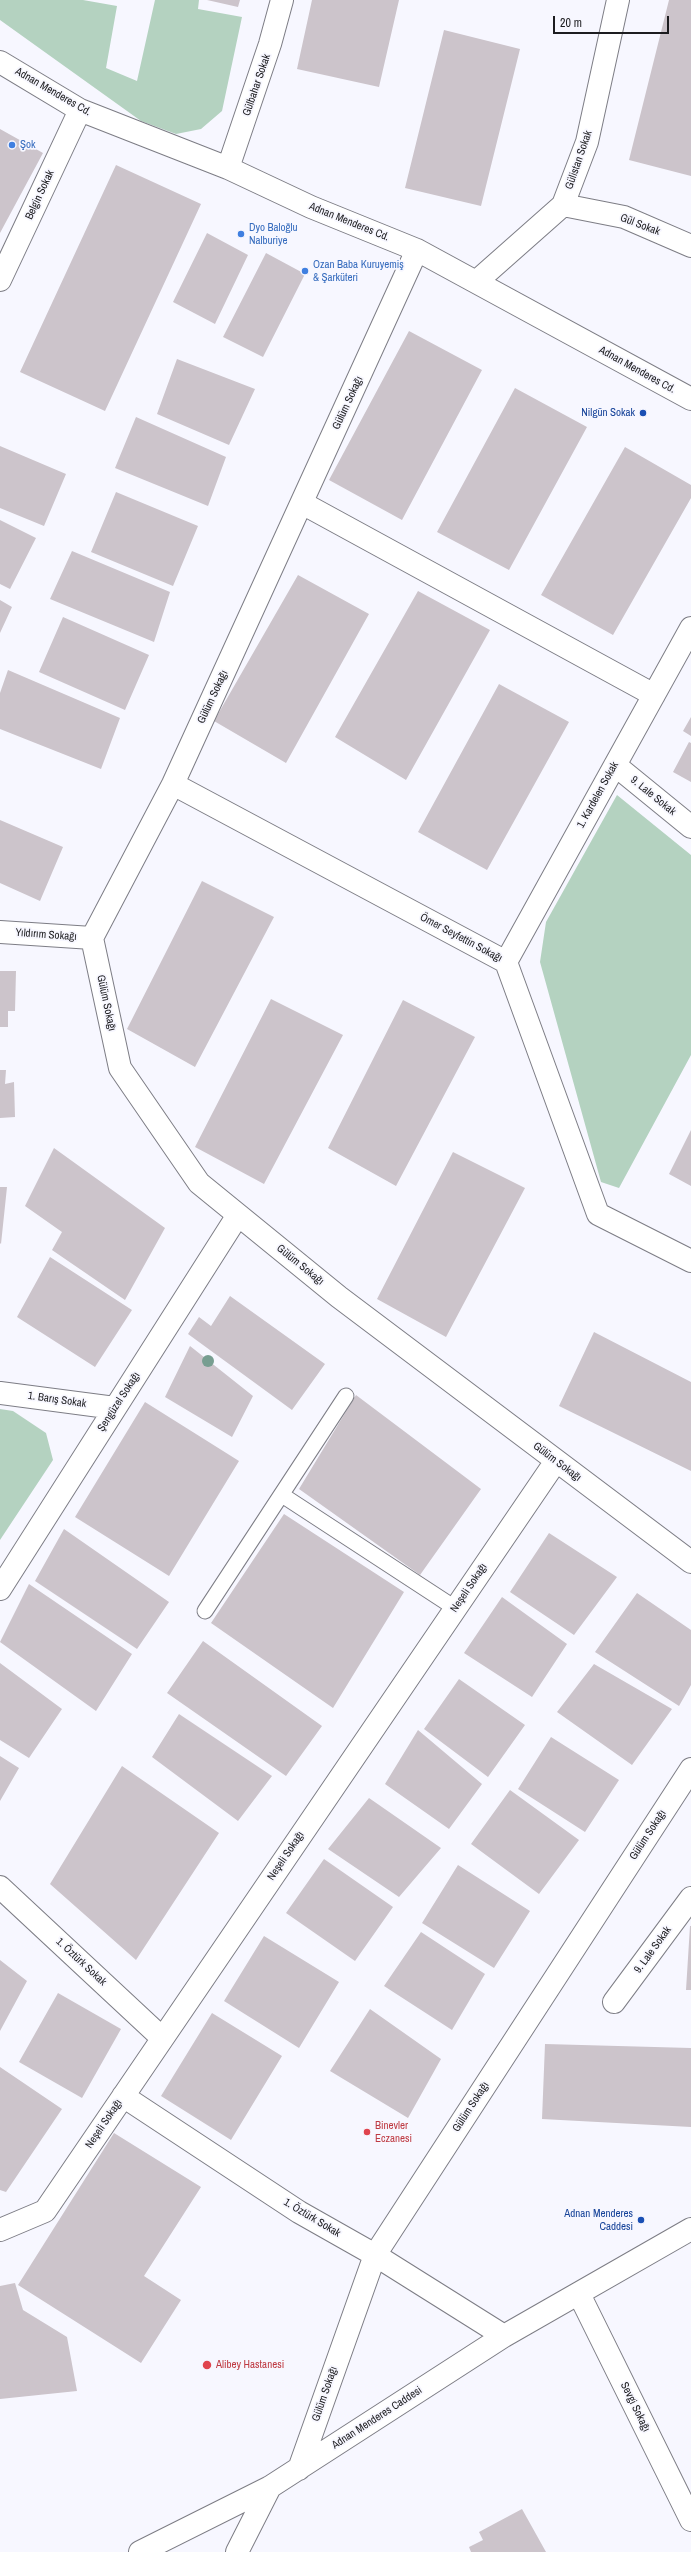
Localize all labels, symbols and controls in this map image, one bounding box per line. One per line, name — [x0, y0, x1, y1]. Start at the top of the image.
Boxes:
scale bar — [555, 8, 671, 34]
text: 20 m — [560, 15, 582, 31]
street label: Gülbahar Sokak — [240, 52, 274, 118]
street label: Adnan Menderes Cd. — [13, 65, 93, 119]
street label: Gülistan Sokak — [563, 129, 595, 191]
place label: Şok — [20, 138, 36, 152]
marker: Şok — [7, 140, 17, 150]
street label: Belgin Sokak — [23, 168, 57, 222]
street label: Adnan Menderes Cd. — [307, 200, 391, 244]
street label: Gül Sokak — [618, 211, 662, 239]
place label: Dyo Baloğlu Nalburiye — [249, 221, 298, 247]
marker: Dyo Baloğlu Nalburiye — [236, 229, 246, 239]
place label: Ozan Baba Kuruyemiş & Şarküteri — [313, 258, 404, 284]
marker: Ozan Baba Kuruyemiş & Şarküteri — [300, 266, 310, 276]
street label: Adnan Menderes Cd. — [597, 344, 677, 396]
street label: Gülüm Sokağı — [330, 374, 366, 432]
place label: Nilgün Sokak — [581, 406, 635, 420]
marker: Nilgün Sokak — [638, 408, 648, 418]
street label: Gülüm Sokağı — [195, 668, 231, 726]
street label: 1. Kardelen Sokak — [574, 760, 622, 830]
street label: 9. Lale Sokak — [628, 774, 678, 818]
street label: Ömer Seyfettin Sokağı — [418, 911, 504, 965]
street label: Yıldırım Sokağı — [15, 926, 77, 944]
street label: Gülüm Sokağı — [94, 974, 118, 1032]
street label: Gülüm Sokağı — [274, 1242, 326, 1288]
street label: Şengüzel Sokağı — [95, 1370, 143, 1434]
street label: 1. Barış Sokak — [27, 1389, 87, 1411]
street label: Gülüm Sokağı — [530, 1440, 584, 1484]
street label: Neşeli Sokağı — [448, 1561, 490, 1615]
street label: Gülüm Sokağı — [627, 1807, 669, 1863]
street label: Neşeli Sokağı — [265, 1829, 307, 1883]
street label: 9. Lale Sokak — [632, 1924, 674, 1976]
street label: 1. Öztürk Sokak — [53, 1935, 109, 1989]
street label: Gülüm Sokağı — [450, 2079, 492, 2135]
street label: Neşeli Sokağı — [83, 2097, 125, 2151]
place label: Binevler Eczanesi — [375, 2119, 412, 2145]
marker: Binevler Eczanesi — [362, 2127, 372, 2137]
street label: 1. Öztürk Sokak — [281, 2196, 343, 2240]
place label: Adnan Menderes Caddesi — [564, 2207, 633, 2233]
marker: Adnan Menderes Caddesi — [636, 2215, 646, 2225]
place label: Alibey Hastanesi — [216, 2358, 284, 2372]
marker: Alibey Hastanesi — [201, 2359, 213, 2371]
street label: Gülüm Sokağı — [309, 2365, 341, 2423]
street label: Sevgi Sokağı — [617, 2380, 653, 2434]
street label: Adnan Menderes Caddesi — [329, 2384, 425, 2452]

